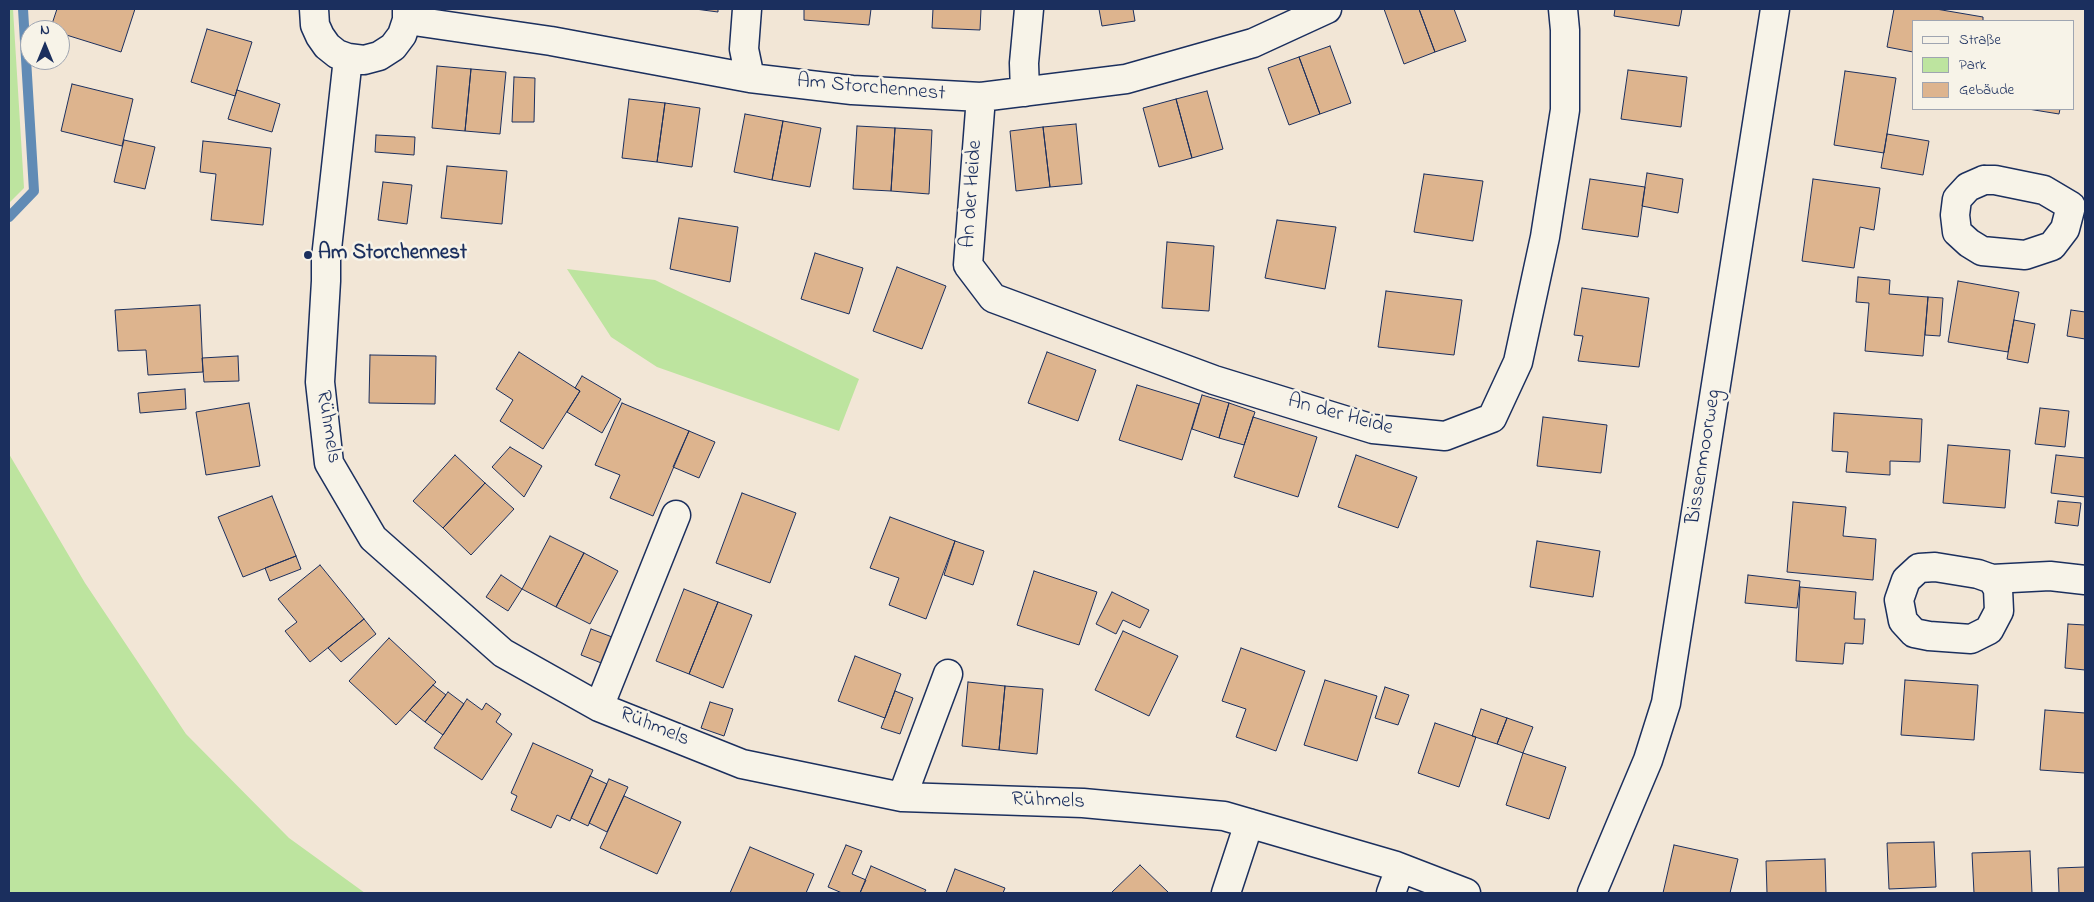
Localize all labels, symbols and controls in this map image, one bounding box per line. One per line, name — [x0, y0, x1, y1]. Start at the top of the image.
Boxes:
north arrow — [20, 20, 70, 70]
text: N — [40, 20, 50, 41]
legend — [1912, 20, 2074, 110]
text: Straße — [1959, 29, 2001, 51]
text: Park — [1959, 54, 1986, 76]
street label: Am Storchennest — [796, 70, 946, 108]
text: Gebäude — [1959, 79, 2014, 101]
street label: An der Heide — [957, 139, 989, 249]
place label: Am Storchennest — [318, 242, 467, 268]
marker: Am Storchennest — [302, 249, 314, 261]
street label: Bissenmoorweg — [1682, 388, 1728, 526]
street label: Rühmels — [309, 389, 345, 465]
street label: An der Heide — [1285, 390, 1395, 442]
street label: Rühmels — [615, 703, 693, 753]
street label: Rühmels — [1011, 788, 1085, 816]

